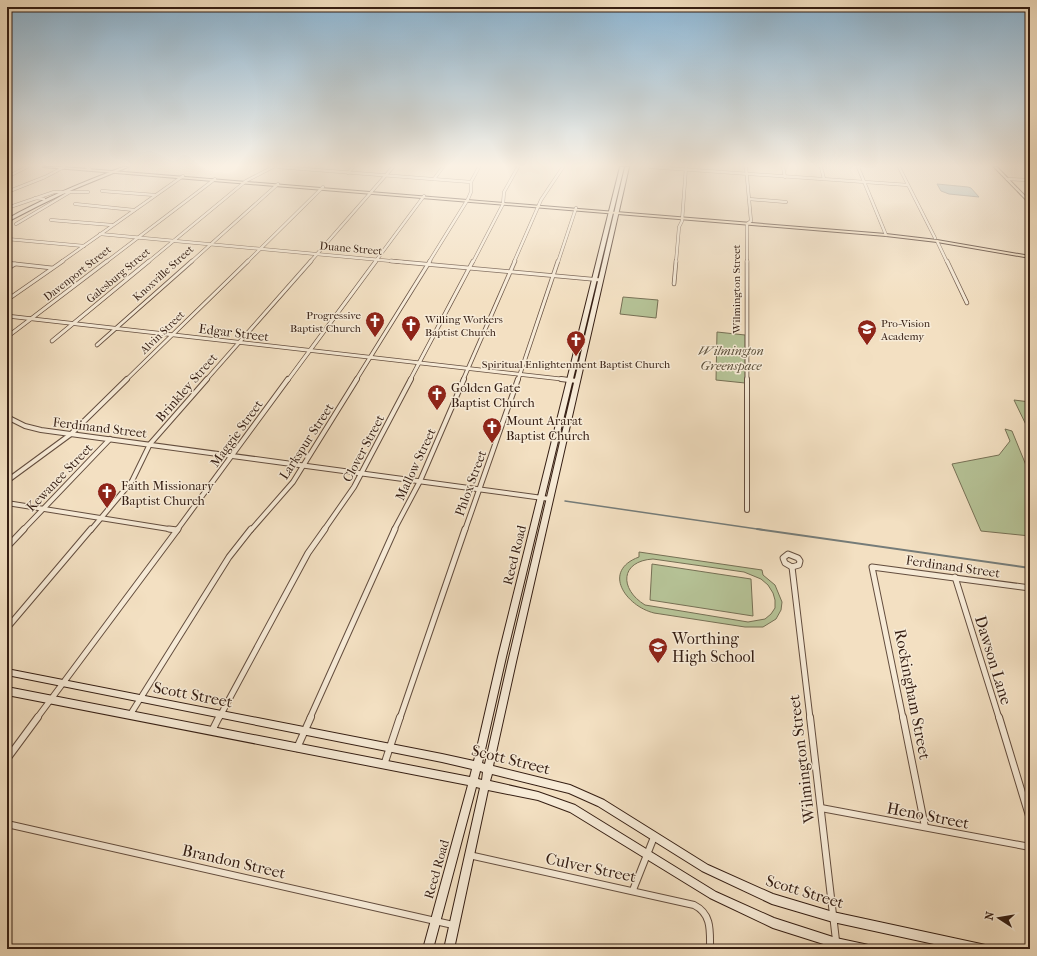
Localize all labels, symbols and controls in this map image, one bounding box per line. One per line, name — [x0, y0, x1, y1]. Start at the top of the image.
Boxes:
street label: Duane Street — [319, 239, 383, 258]
street label: Davenport Street — [41, 243, 114, 304]
street label: Knoxville Street — [130, 243, 196, 304]
street label: Wilmington Street — [730, 244, 743, 335]
street label: Galesburg Street — [84, 245, 153, 306]
street label: Alvin Street — [137, 308, 187, 357]
place label: Progressive Baptist Church — [290, 309, 362, 335]
church icon: Progressive Baptist Church — [364, 310, 386, 338]
place label: Willing Workers Baptist Church — [424, 313, 503, 339]
church icon: Willing Workers Baptist Church — [400, 314, 422, 342]
place label: Pro-Vision Academy — [880, 317, 931, 343]
school or university icon: Pro-Vision Academy — [856, 318, 878, 346]
street label: Edgar Street — [198, 321, 270, 344]
church icon: Spiritual Enlightenment Baptist Church — [565, 329, 587, 357]
park label: Wilmington Greenspace — [698, 343, 764, 373]
street label: Brinkley Street — [153, 350, 220, 425]
place label: Spiritual Enlightenment Baptist Church — [482, 358, 671, 371]
place label: Golden Gate Baptist Church — [451, 380, 536, 410]
church icon: Golden Gate Baptist Church — [426, 383, 448, 411]
street label: Maggie Street — [207, 397, 266, 470]
street label: Larkspur Street — [276, 400, 337, 482]
street label: Clover Street — [339, 412, 388, 484]
place label: Mount Ararat Baptist Church — [506, 413, 591, 443]
street label: Ferdinand Street — [52, 414, 148, 441]
church icon: Mount Ararat Baptist Church — [481, 416, 503, 444]
street label: Mallow Street — [392, 425, 439, 503]
street label: Kewanee Street — [23, 440, 96, 514]
street label: Phlox Street — [452, 448, 489, 518]
place label: Faith Missionary Baptist Church — [121, 478, 215, 508]
church icon: Faith Missionary Baptist Church — [96, 481, 118, 509]
street label: Reed Road — [500, 523, 529, 586]
street label: Ferdinand Street — [905, 552, 1001, 581]
street label: Dawson Lane — [971, 613, 1016, 707]
street label: Rockingham Street — [891, 627, 935, 761]
place label: Worthing High School — [671, 629, 756, 666]
school or university icon: Worthing High School — [647, 636, 669, 664]
street label: Scott Street — [152, 677, 234, 712]
street label: Wilmington Street — [784, 693, 819, 825]
street label: Scott Street — [470, 741, 552, 779]
street label: Heno Street — [885, 798, 971, 833]
street label: Reed Road — [421, 837, 452, 900]
street label: Brandon Street — [180, 840, 288, 883]
street label: Culver Street — [544, 849, 638, 886]
street label: Scott Street — [764, 871, 846, 912]
north arrow — [979, 898, 1019, 938]
text: N — [982, 910, 997, 921]

